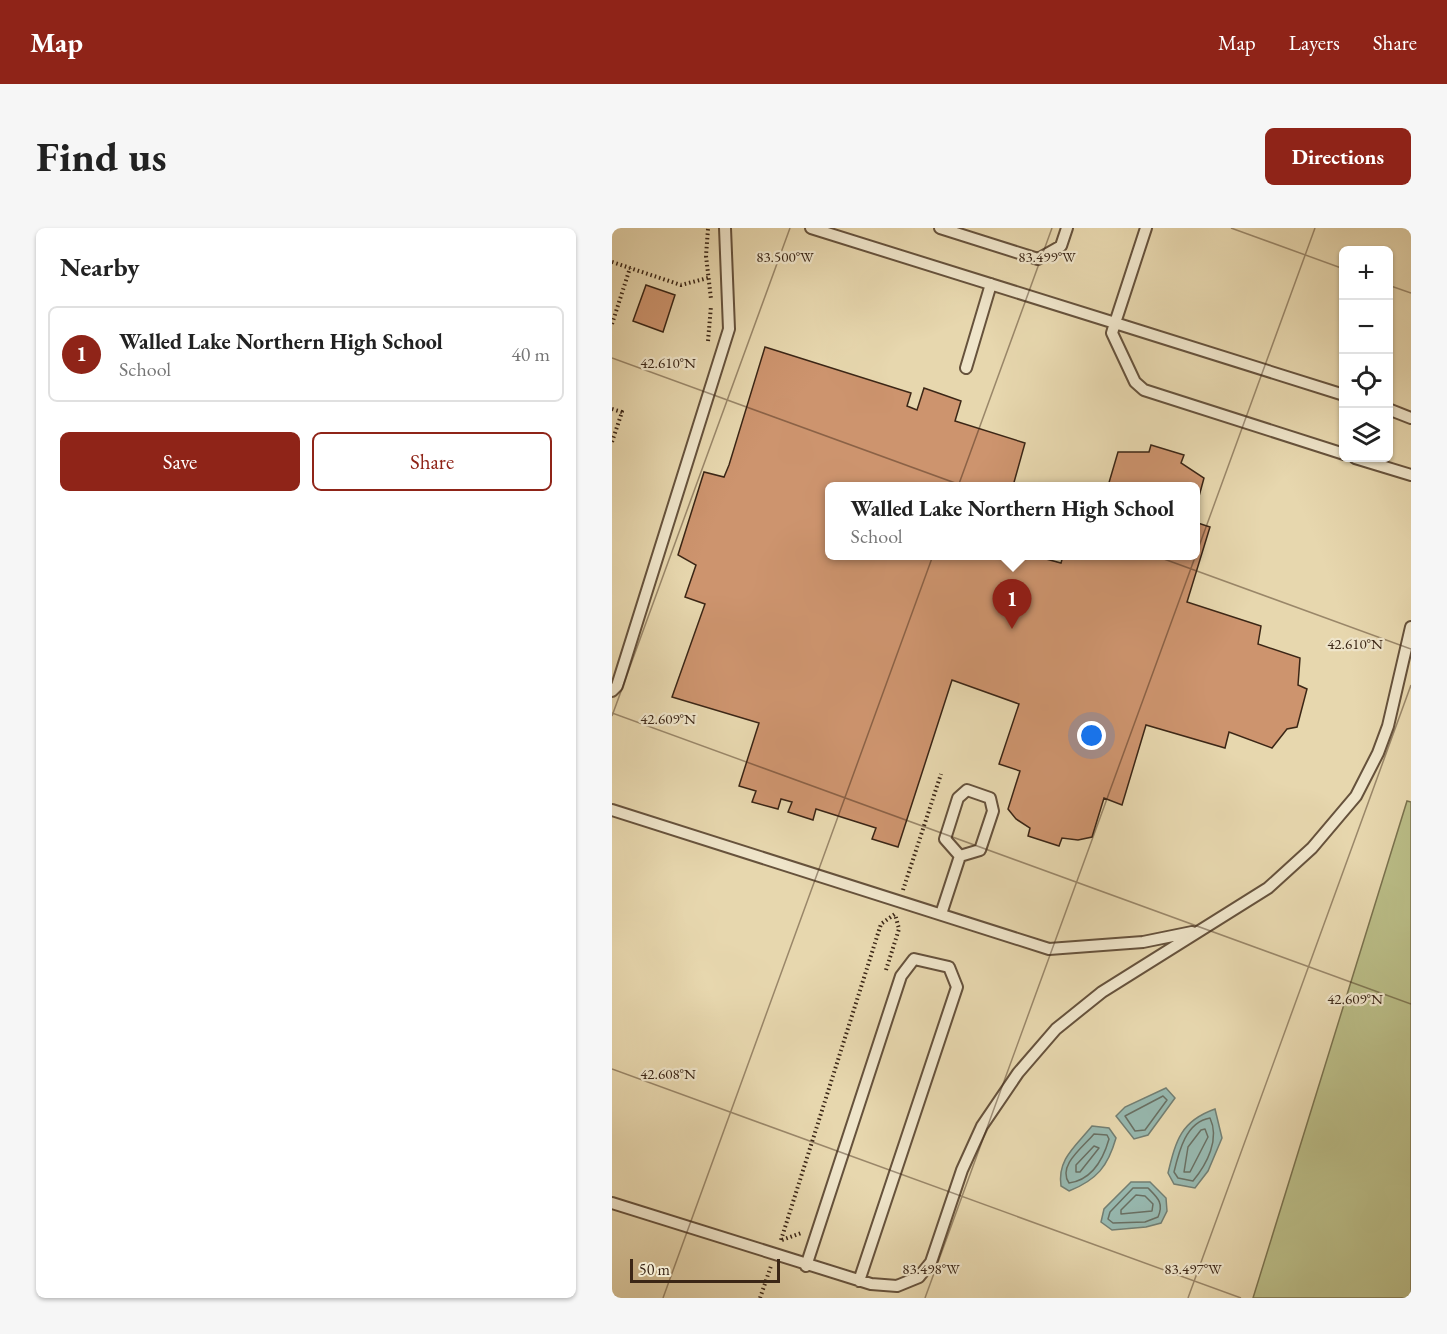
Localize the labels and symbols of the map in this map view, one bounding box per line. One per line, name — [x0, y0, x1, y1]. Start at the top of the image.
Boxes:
text: 83.500°W — [756, 247, 814, 266]
text: 83.499°W — [1018, 247, 1076, 266]
text: 42.610°N — [640, 353, 696, 372]
pin: 1 — [992, 580, 1032, 629]
text: 42.610°N — [1327, 634, 1383, 653]
text: 42.609°N — [640, 709, 696, 728]
your location — [1077, 721, 1106, 750]
text: 42.609°N — [1327, 989, 1383, 1008]
text: 42.608°N — [640, 1064, 696, 1083]
scale bar — [630, 1256, 780, 1284]
text: 83.498°W — [902, 1259, 960, 1278]
text: 83.497°W — [1164, 1259, 1222, 1278]

